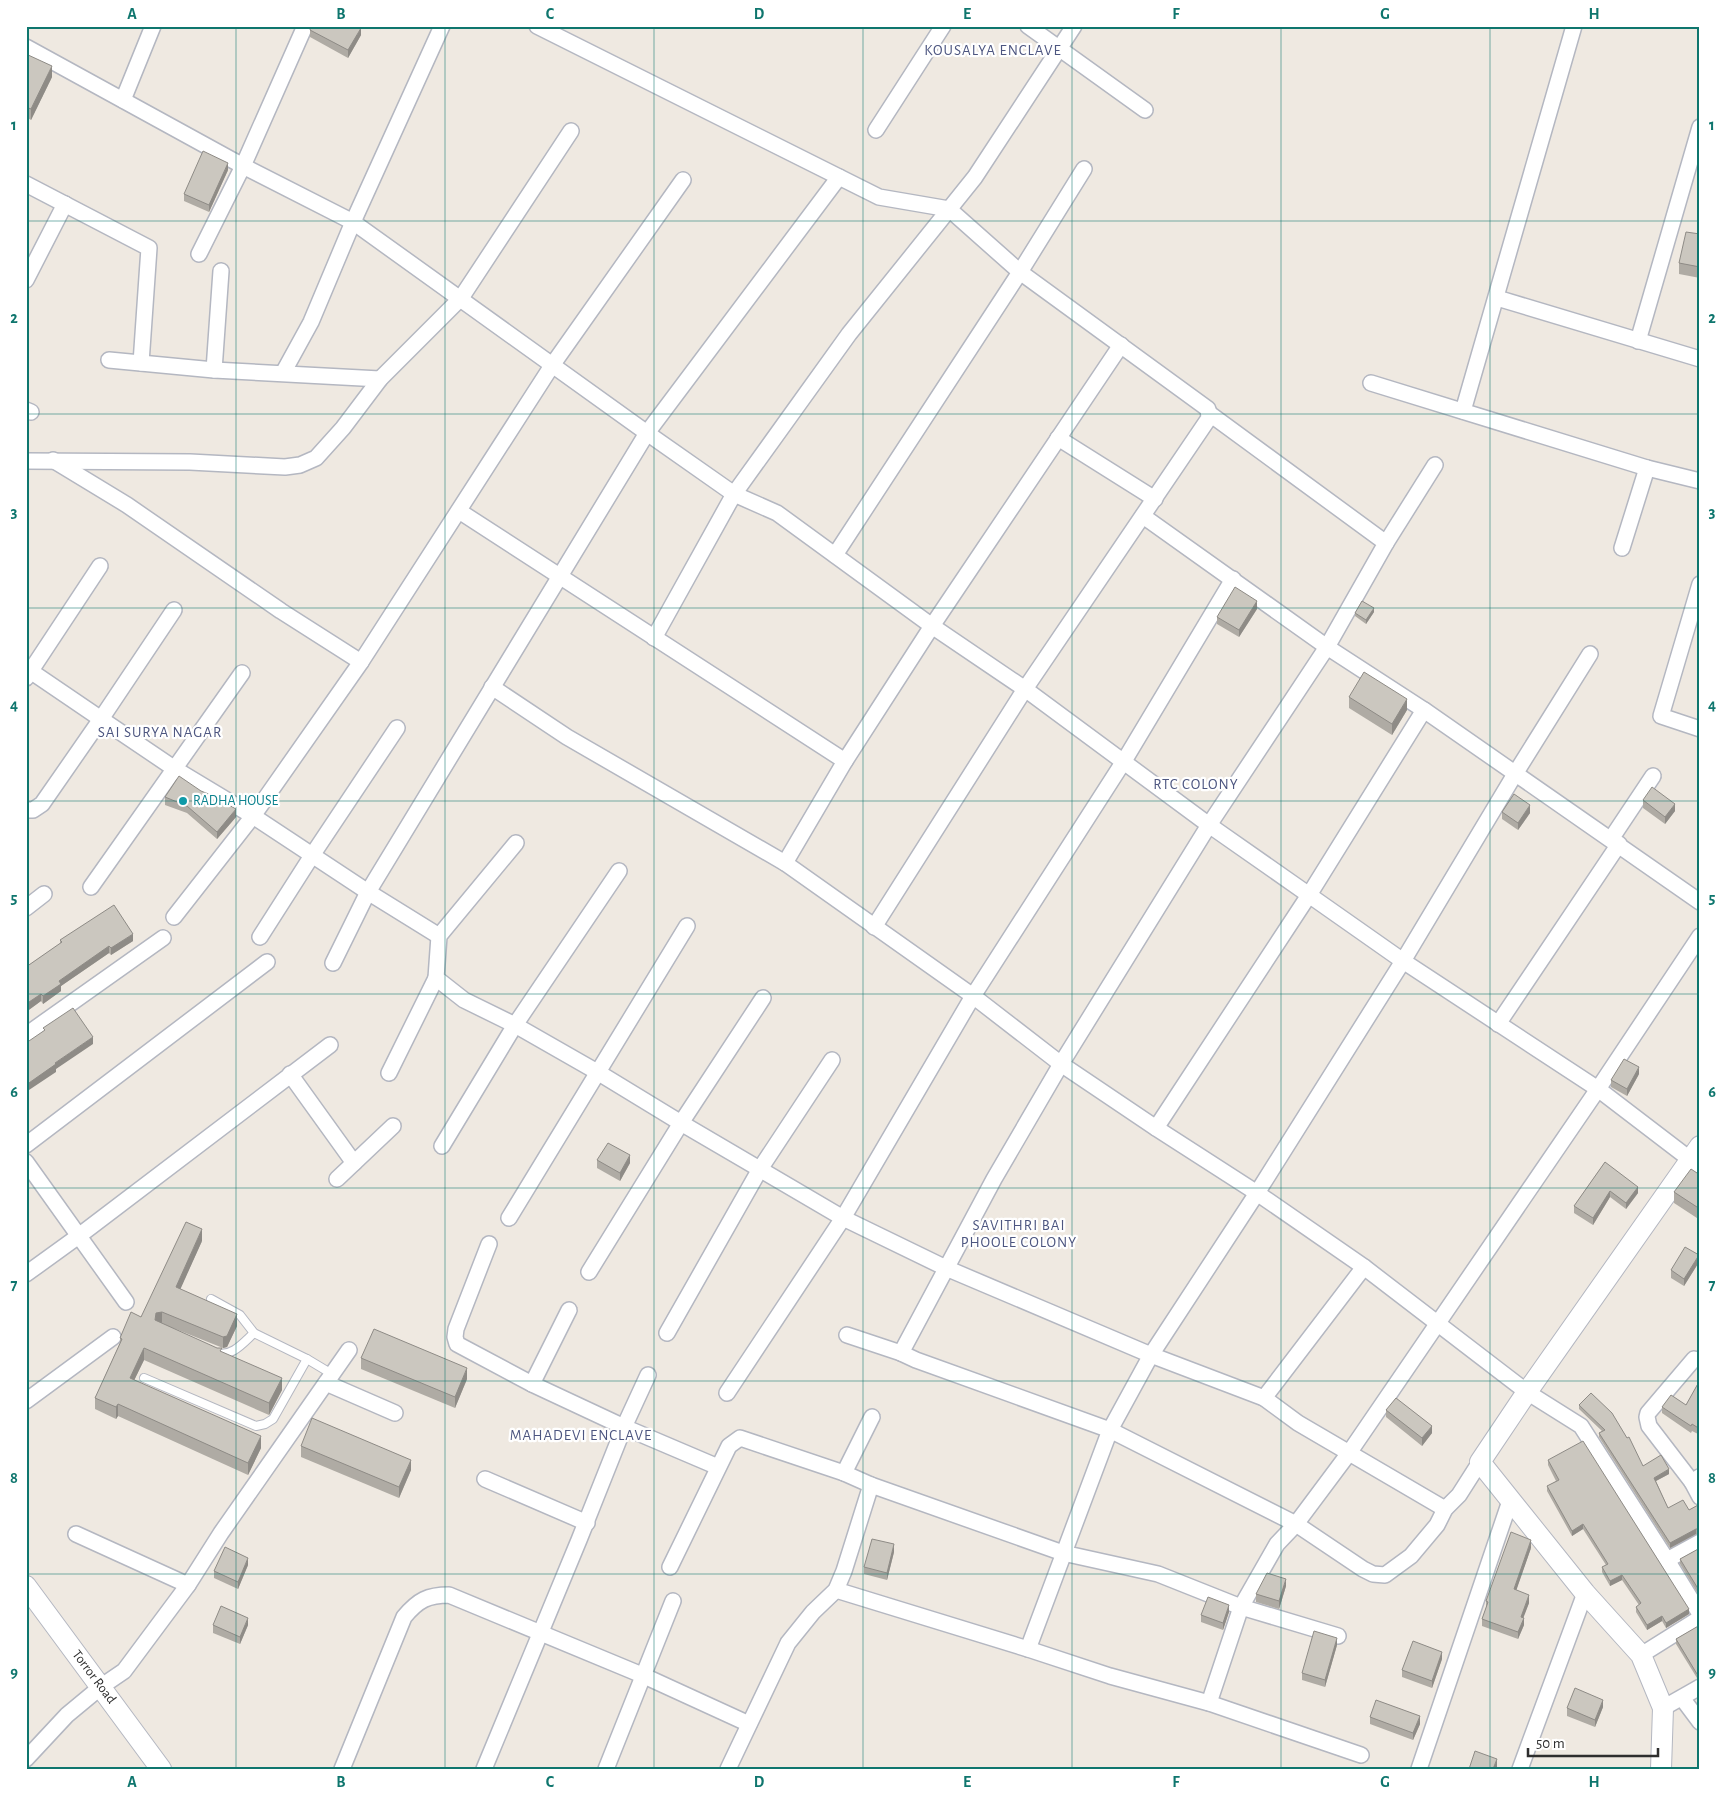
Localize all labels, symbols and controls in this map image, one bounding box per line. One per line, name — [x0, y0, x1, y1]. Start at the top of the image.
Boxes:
text: A — [127, 6, 137, 22]
text: B — [336, 6, 346, 22]
text: C — [546, 6, 555, 22]
text: D — [754, 6, 765, 22]
text: E — [963, 6, 971, 22]
text: F — [1172, 6, 1180, 22]
text: G — [1380, 6, 1390, 22]
text: H — [1588, 6, 1600, 22]
district label: KOUSALYA ENCLAVE — [924, 43, 1062, 58]
text: 1 — [11, 117, 17, 133]
text: 1 — [1709, 117, 1715, 133]
text: 2 — [10, 310, 18, 326]
text: 2 — [1708, 310, 1716, 326]
text: 3 — [11, 504, 18, 520]
text: 3 — [1709, 504, 1716, 520]
text: 4 — [10, 697, 18, 713]
text: 4 — [1708, 697, 1716, 713]
district label: SAI SURYA NAGAR — [98, 725, 222, 740]
district label: RTC COLONY — [1153, 777, 1239, 792]
place label: RADHA HOUSE — [193, 794, 278, 808]
marker: RADHA HOUSE — [177, 795, 189, 807]
text: 5 — [11, 890, 18, 906]
text: 5 — [1709, 890, 1716, 906]
text: 6 — [10, 1084, 18, 1100]
text: 6 — [1708, 1084, 1716, 1100]
district label: SAVITHRI BAI PHOOLE COLONY — [961, 1218, 1077, 1250]
text: 7 — [11, 1277, 18, 1293]
text: 7 — [1709, 1277, 1716, 1293]
district label: MAHADEVI ENCLAVE — [510, 1428, 652, 1443]
text: 8 — [10, 1470, 18, 1486]
text: 8 — [1708, 1470, 1716, 1486]
street label: Torror Road — [69, 1648, 119, 1706]
text: 9 — [10, 1664, 18, 1680]
text: 9 — [1708, 1664, 1716, 1680]
scale bar — [1528, 1725, 1658, 1757]
text: 50 m — [1536, 1736, 1565, 1751]
text: A — [127, 1774, 137, 1790]
text: B — [336, 1774, 346, 1790]
text: C — [546, 1774, 555, 1790]
text: D — [754, 1774, 765, 1790]
text: E — [963, 1774, 971, 1790]
text: F — [1172, 1774, 1180, 1790]
text: G — [1380, 1774, 1390, 1790]
text: H — [1588, 1774, 1600, 1790]

